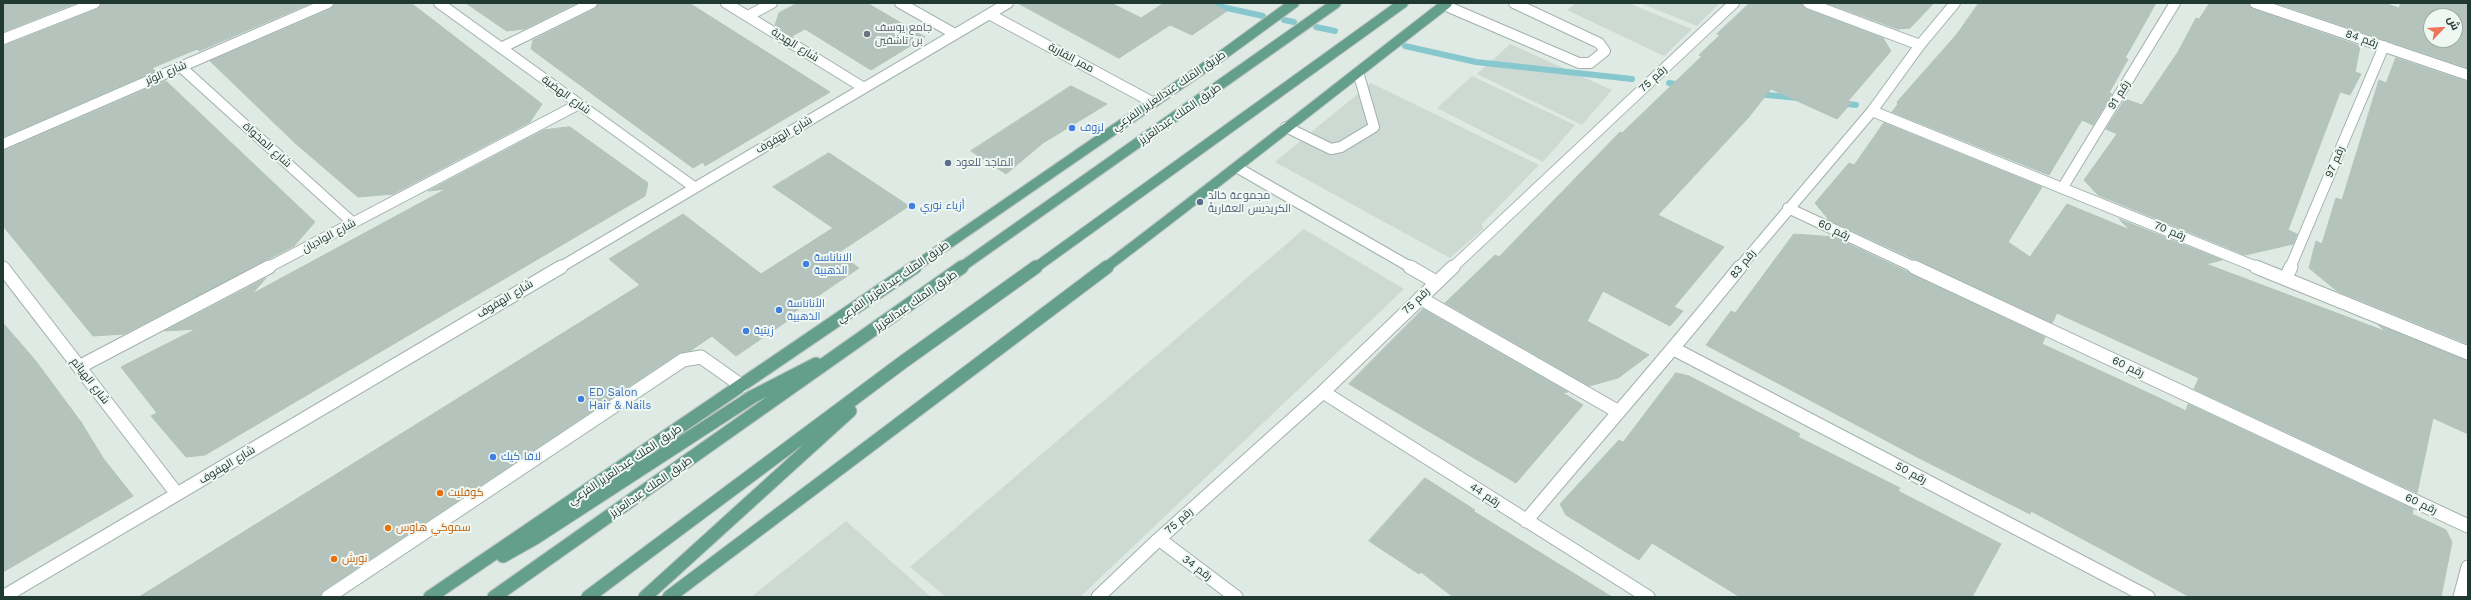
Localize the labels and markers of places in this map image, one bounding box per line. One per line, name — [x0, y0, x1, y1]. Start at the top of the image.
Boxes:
place label: جامع يوسف بن تاشفين — [875, 21, 932, 47]
marker: جامع يوسف بن تاشفين — [862, 29, 872, 39]
place label: لزوف — [1080, 121, 1104, 135]
marker: لزوف — [1067, 123, 1077, 133]
place label: الماجد للعود — [956, 156, 1013, 170]
marker: الماجد للعود — [943, 158, 953, 168]
place label: مجموعة خالد الكريديس العقاريةً — [1208, 189, 1291, 215]
marker: مجموعة خالد الكريديس العقاريةً — [1195, 197, 1205, 207]
place label: أزياء نوري — [920, 199, 965, 213]
marker: أزياء نوري — [907, 201, 917, 211]
place label: الاناناسة الذهبية — [814, 251, 852, 277]
marker: الاناناسة الذهبية — [801, 259, 811, 269]
place label: الأناناسة الذهبية — [787, 297, 825, 323]
marker: الأناناسة الذهبية — [774, 305, 784, 315]
place label: زيتية — [754, 324, 774, 338]
marker: زيتية — [741, 326, 751, 336]
place label: ED Salon Hair & Nails — [589, 386, 651, 412]
marker: ED Salon Hair & Nails — [576, 394, 586, 404]
place label: لافا كيك — [501, 450, 541, 464]
marker: لافا كيك — [488, 452, 498, 462]
place label: كوفليت — [448, 486, 484, 500]
marker: كوفليت — [435, 488, 445, 498]
place label: سموكي هاوس — [396, 521, 471, 535]
marker: سموكي هاوس — [383, 523, 393, 533]
place label: نورش — [342, 552, 368, 566]
marker: نورش — [329, 554, 339, 564]

